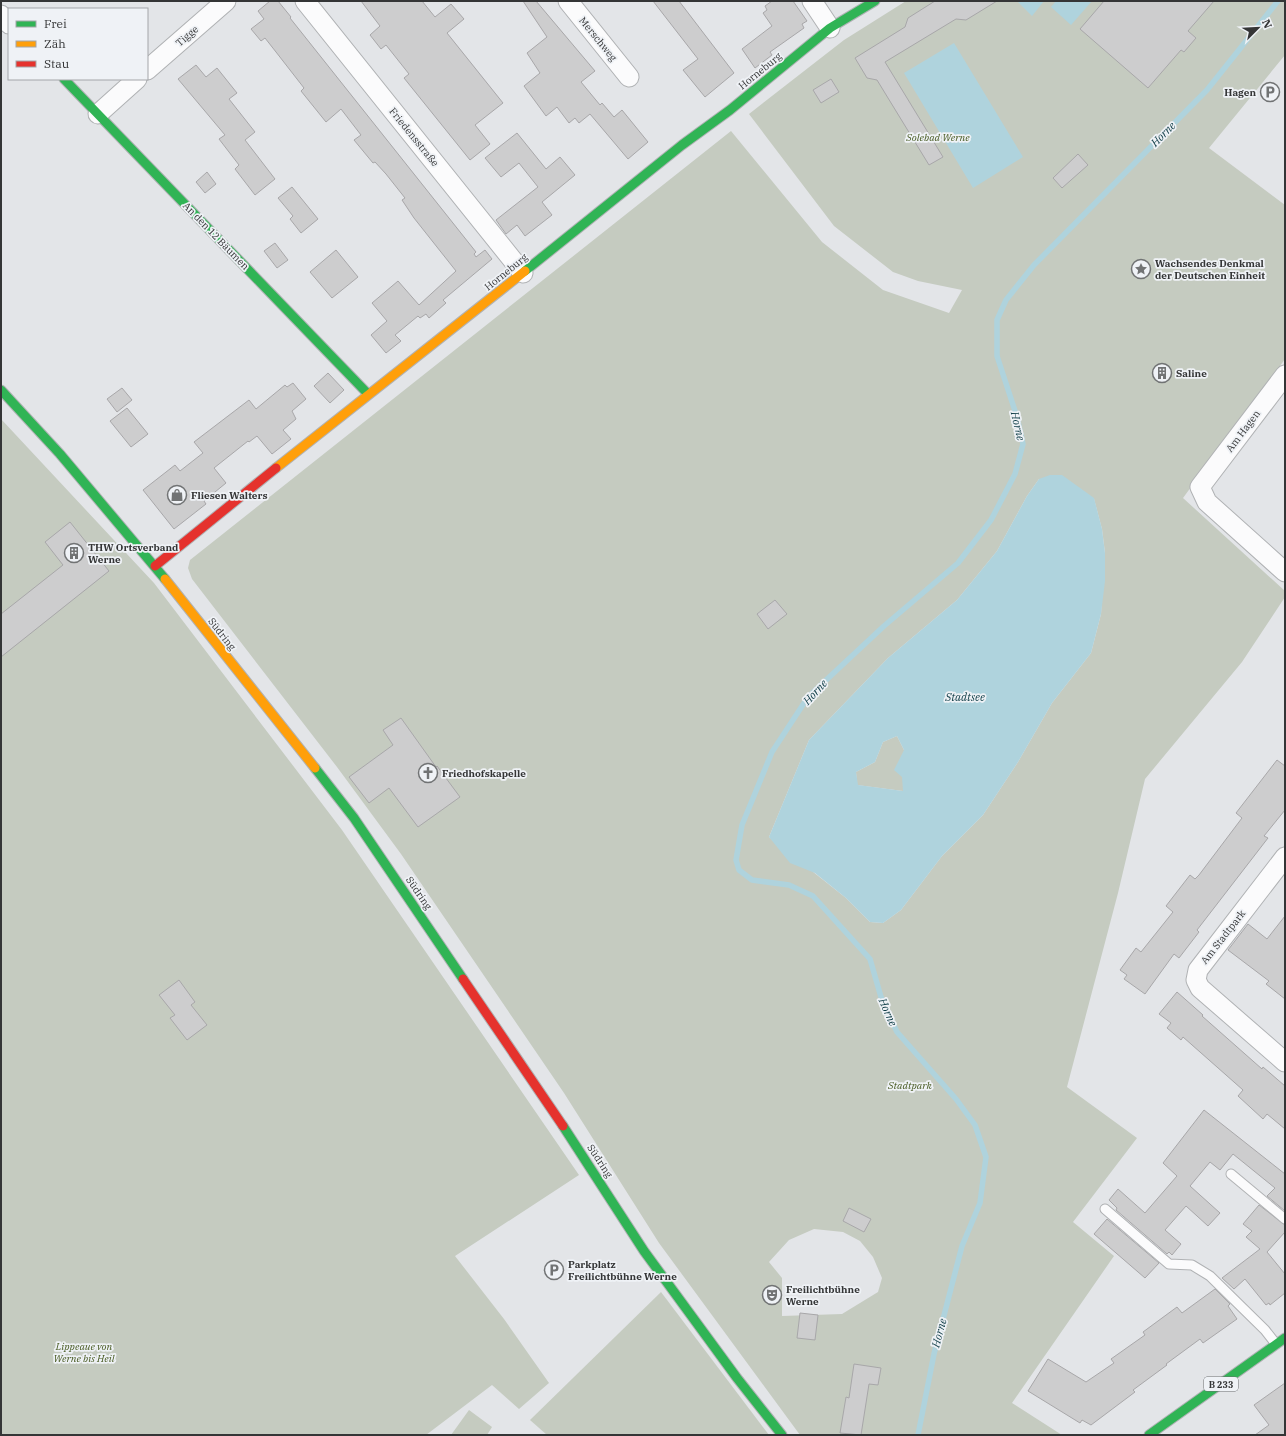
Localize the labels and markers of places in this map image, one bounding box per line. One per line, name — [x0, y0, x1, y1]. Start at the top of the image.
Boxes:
parking icon: Hagen — [1259, 81, 1281, 103]
place label: Hagen — [1224, 86, 1256, 99]
place label: Wachsendes Denkmal der Deutschen Einheit — [1155, 257, 1265, 282]
place icon: Wachsendes Denkmal der Deutschen Einheit — [1130, 258, 1152, 280]
building icon: Saline — [1151, 362, 1173, 384]
place label: Saline — [1176, 367, 1207, 380]
shop icon: Fliesen Walters — [166, 484, 188, 506]
place label: Fliesen Walters — [191, 489, 268, 502]
place label: THW Ortsverband Werne — [88, 541, 179, 566]
building icon: THW Ortsverband Werne — [63, 542, 85, 564]
church icon: Friedhofskapelle — [417, 762, 439, 784]
place label: Friedhofskapelle — [442, 767, 526, 780]
place label: Parkplatz Freilichtbühne Werne — [568, 1258, 677, 1283]
parking icon: Parkplatz Freilichtbühne Werne — [543, 1259, 565, 1281]
place label: Freilichtbühne Werne — [786, 1283, 860, 1308]
theatre icon: Freilichtbühne Werne — [761, 1284, 783, 1306]

